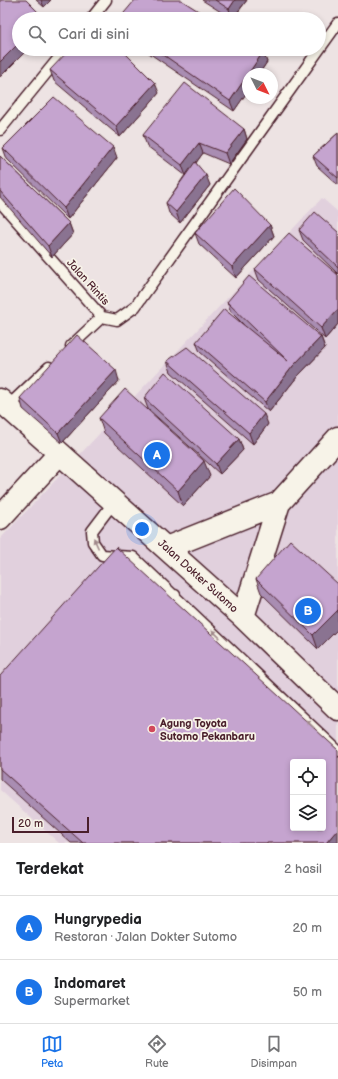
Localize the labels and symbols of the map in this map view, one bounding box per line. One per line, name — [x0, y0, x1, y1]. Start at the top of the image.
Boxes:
north arrow — [242, 68, 278, 104]
street label: Jalan Rintis — [64, 256, 112, 308]
pin: A — [144, 440, 170, 470]
your location — [132, 519, 152, 539]
one-way arrow — [92, 537, 98, 549]
street label: Jalan Dokter Sutomo — [155, 537, 241, 615]
pin: B — [295, 596, 321, 626]
one-way arrow — [211, 629, 221, 639]
place label: Agung Toyota Sutomo Pekanbaru — [159, 717, 255, 743]
one-way arrow — [305, 719, 315, 729]
marker: Agung Toyota Sutomo Pekanbaru — [147, 724, 157, 734]
scale bar — [12, 815, 89, 834]

